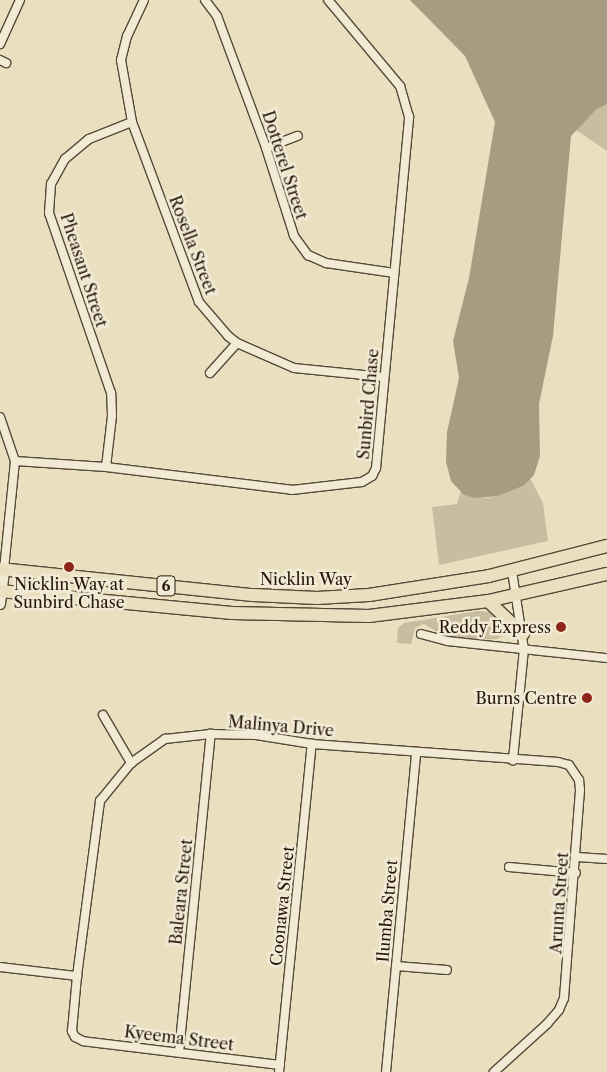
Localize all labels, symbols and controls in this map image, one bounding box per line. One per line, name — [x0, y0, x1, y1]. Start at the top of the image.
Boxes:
street label: Dotterel Street — [258, 108, 312, 222]
street label: Rosella Street — [165, 193, 221, 297]
street label: Pheasant Street — [57, 211, 111, 329]
street label: Sunbird Chase — [354, 348, 382, 460]
marker: Nicklin Way at Sunbird Chase — [63, 561, 75, 573]
street label: Nicklin Way — [260, 569, 352, 589]
place label: Nicklin Way at Sunbird Chase — [13, 574, 125, 612]
road number: 6 — [156, 574, 176, 598]
place label: Reddy Express — [438, 617, 551, 637]
marker: Reddy Express — [555, 621, 567, 633]
place label: Burns Centre — [476, 688, 577, 708]
marker: Burns Centre — [581, 692, 593, 704]
street label: Malinya Drive — [227, 712, 335, 740]
street label: Baleara Street — [166, 838, 196, 946]
street label: Coonawa Street — [266, 845, 298, 967]
street label: Arunta Street — [546, 851, 572, 955]
street label: Ilumba Street — [373, 859, 401, 963]
street label: Kyeema Street — [123, 1022, 235, 1054]

